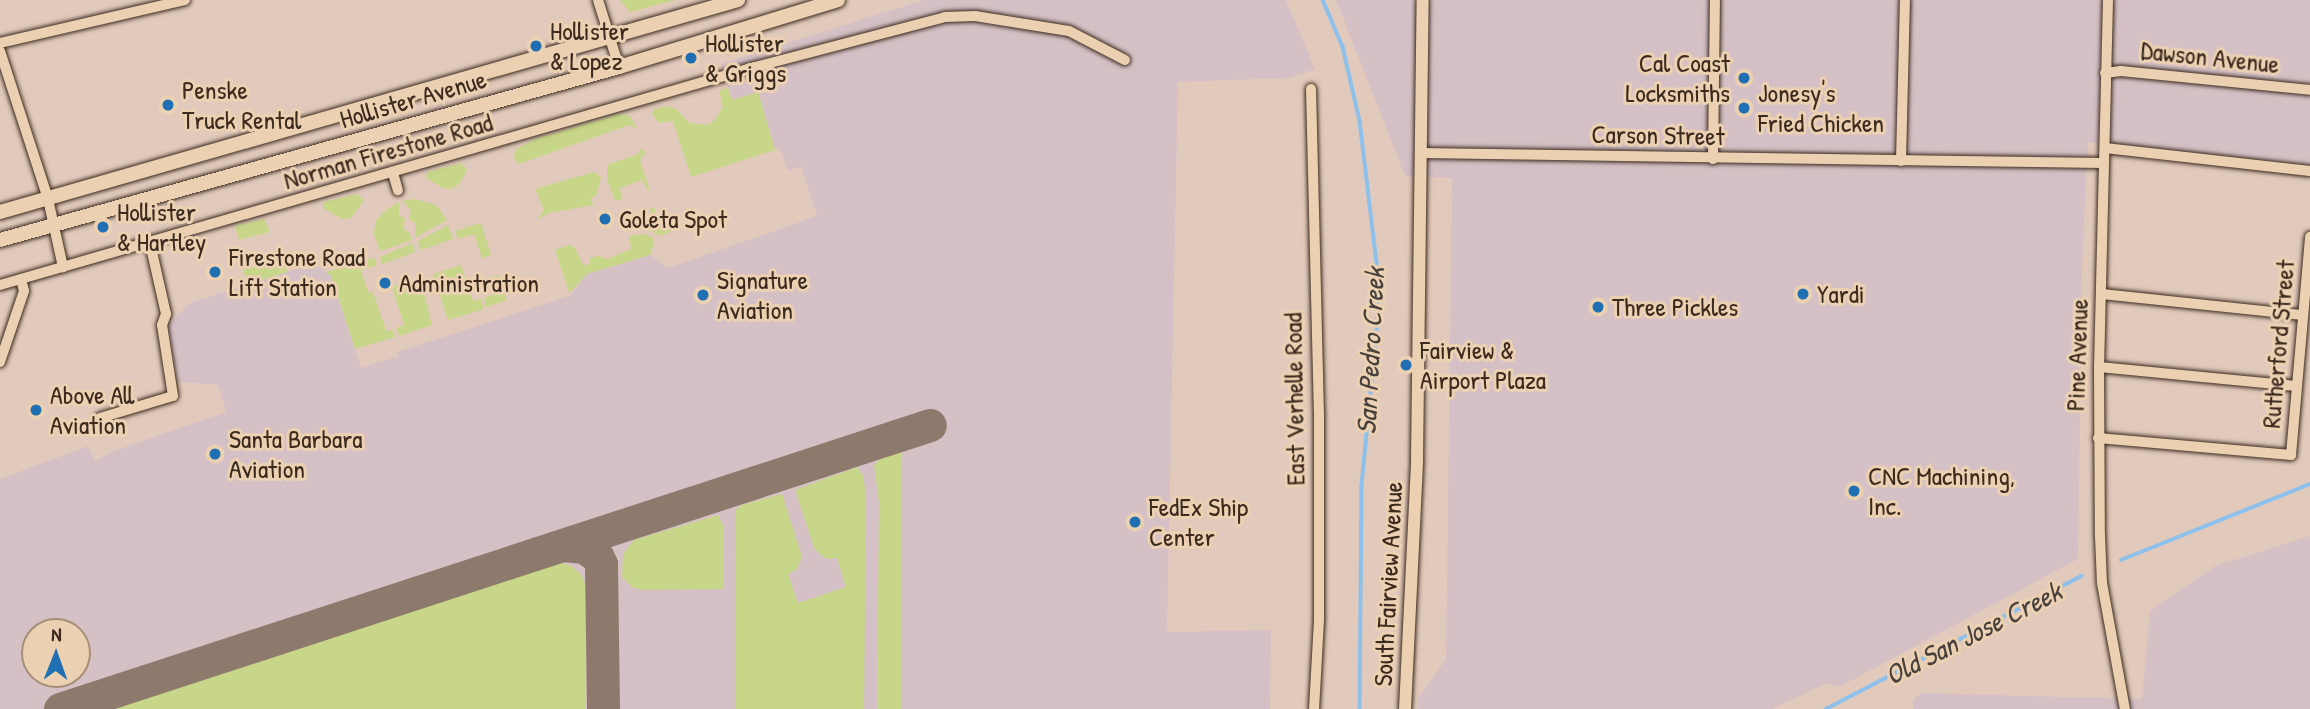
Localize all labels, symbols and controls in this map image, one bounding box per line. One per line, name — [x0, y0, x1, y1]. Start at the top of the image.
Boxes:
place label: Hollister & Lopez — [550, 15, 629, 76]
place label: Hollister & Griggs — [705, 27, 786, 88]
street label: Dawson Avenue — [2139, 34, 2281, 80]
marker: Hollister & Lopez — [528, 38, 544, 54]
place label: Cal Coast Locksmiths — [1626, 47, 1730, 108]
marker: Hollister & Griggs — [683, 50, 699, 66]
street label: Hollister Avenue — [336, 63, 490, 135]
marker: Cal Coast Locksmiths — [1736, 70, 1752, 86]
place label: Penske Truck Rental — [182, 74, 301, 136]
place label: Jonesy's Fried Chicken — [1758, 77, 1884, 138]
marker: Penske Truck Rental — [160, 97, 176, 113]
marker: Jonesy's Fried Chicken — [1736, 100, 1752, 116]
street label: Norman Firestone Road — [280, 106, 496, 196]
street label: Carson Street — [1591, 118, 1725, 152]
place label: Hollister & Hartley — [117, 196, 206, 258]
place label: Goleta Spot — [619, 203, 727, 235]
marker: Goleta Spot — [597, 211, 613, 227]
marker: Hollister & Hartley — [95, 219, 111, 235]
place label: Firestone Road Lift Station — [229, 241, 365, 302]
street label: Rutherford Street — [2255, 259, 2301, 429]
marker: Firestone Road Lift Station — [207, 264, 223, 280]
place label: Signature Aviation — [717, 264, 808, 326]
place label: Administration — [399, 267, 539, 299]
water label: San Pedro Creek — [1349, 267, 1391, 435]
marker: Administration — [377, 275, 393, 291]
place label: Yardi — [1817, 278, 1865, 310]
marker: Yardi — [1795, 286, 1811, 302]
marker: Signature Aviation — [695, 287, 711, 303]
place label: Three Pickles — [1612, 291, 1738, 323]
street label: Pine Avenue — [2059, 298, 2095, 412]
marker: Three Pickles — [1590, 299, 1606, 315]
street label: East Verhelle Road — [1277, 312, 1311, 486]
place label: Fairview & Airport Plaza — [1420, 334, 1546, 396]
marker: Fairview & Airport Plaza — [1398, 357, 1414, 373]
place label: Above All Aviation — [50, 379, 134, 440]
marker: Above All Aviation — [28, 402, 44, 418]
place label: Santa Barbara Aviation — [229, 423, 362, 485]
marker: Santa Barbara Aviation — [207, 446, 223, 462]
place label: CNC Machining, Inc. — [1868, 460, 2015, 522]
street label: South Fairview Avenue — [1367, 481, 1409, 687]
marker: CNC Machining, Inc. — [1846, 483, 1862, 499]
place label: FedEx Ship Center — [1149, 491, 1248, 552]
marker: FedEx Ship Center — [1127, 514, 1143, 530]
water label: Old San Jose Creek — [1879, 574, 2067, 692]
north arrow — [21, 618, 91, 688]
text: N — [51, 621, 62, 647]

